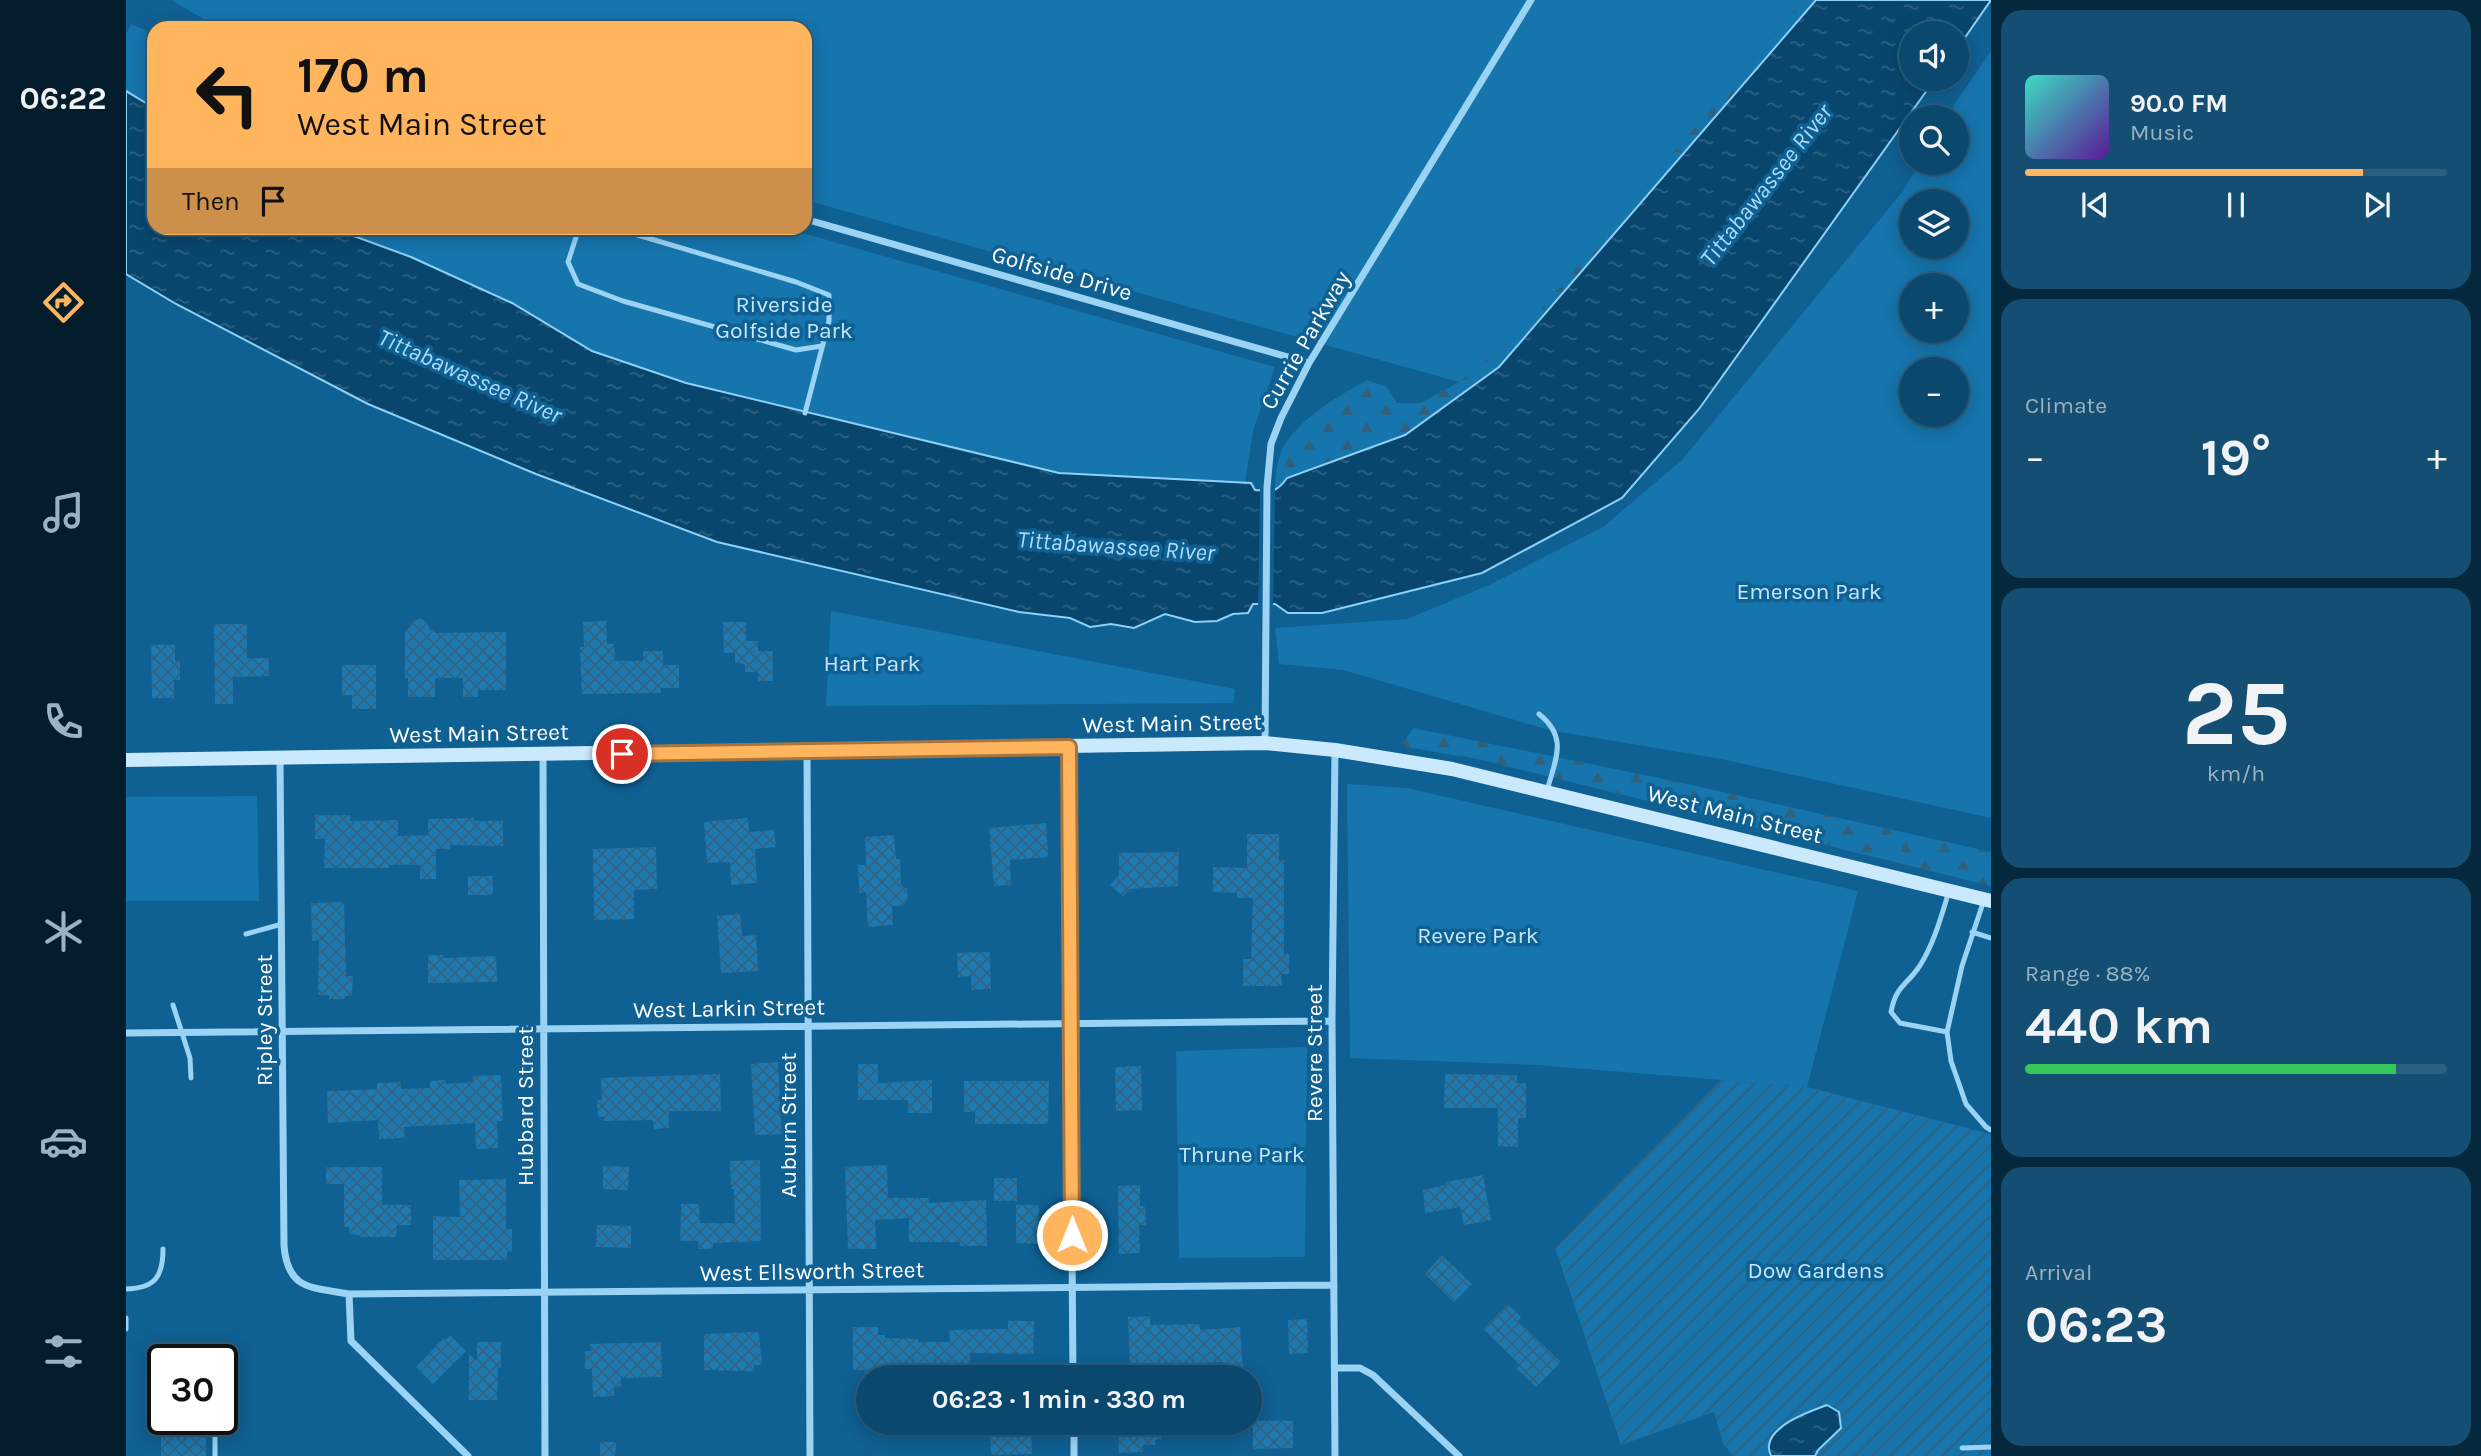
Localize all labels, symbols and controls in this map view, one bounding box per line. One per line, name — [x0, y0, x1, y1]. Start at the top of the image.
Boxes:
map controls — [1899, 21, 1969, 427]
button: sound — [1899, 21, 1969, 91]
text: 170 m — [297, 47, 429, 104]
icon: left — [182, 49, 273, 140]
text: 06:22 — [19, 80, 107, 117]
text: 90.0 FM — [2130, 88, 2228, 119]
water label: Tittabawassee River — [1694, 98, 1838, 272]
button: search — [1899, 105, 1969, 175]
text: West Main Street — [297, 106, 546, 143]
text: Music — [2130, 119, 2194, 146]
icon: arrive — [254, 182, 292, 220]
text: Then — [182, 186, 240, 217]
icon: previous — [2076, 186, 2114, 224]
icon: pause — [2217, 186, 2255, 224]
icon: next — [2358, 186, 2396, 224]
button: layers — [1899, 189, 1969, 259]
street label: Golfside Drive — [989, 241, 1135, 306]
street label: Currie Parkway — [1255, 266, 1356, 414]
button: + — [1899, 273, 1969, 343]
icon: directions — [39, 278, 88, 327]
park label: Riverside Golfside Park — [715, 291, 853, 344]
water label: Tittabawassee River — [374, 323, 567, 429]
button: − — [1899, 357, 1969, 427]
text: Climate — [2025, 392, 2107, 419]
text: 19° — [2201, 427, 2271, 488]
text: − — [2025, 435, 2045, 480]
text: + — [2427, 435, 2447, 480]
icon: music — [39, 488, 88, 537]
water label: Tittabawassee River — [1016, 525, 1217, 567]
park label: Emerson Park — [1736, 578, 1882, 605]
park label: Hart Park — [823, 650, 921, 677]
text: 25 — [2182, 661, 2290, 767]
icon: phone — [39, 697, 88, 746]
street label: West Main Street — [1082, 708, 1262, 739]
street label: West Main Street — [389, 718, 569, 749]
pin — [592, 724, 652, 784]
icon: arrive — [603, 735, 641, 773]
text: km/h — [2207, 760, 2265, 787]
street label: West Main Street — [1645, 780, 1825, 849]
icon: climate — [39, 907, 88, 956]
park label: Revere Park — [1417, 922, 1539, 949]
street label: Ripley Street — [251, 954, 278, 1086]
text: Range · 88% — [2025, 960, 2150, 987]
street label: Revere Street — [1301, 984, 1328, 1122]
street label: West Larkin Street — [633, 993, 826, 1024]
text: 440 km — [2025, 995, 2213, 1056]
street label: Hubbard Street — [512, 1026, 539, 1186]
street label: Auburn Street — [775, 1052, 802, 1198]
icon: car — [39, 1117, 88, 1166]
park label: Thrune Park — [1179, 1141, 1305, 1168]
position arrow — [1035, 1198, 1109, 1272]
street label: West Ellsworth Street — [700, 1256, 925, 1287]
park label: Dow Gardens — [1747, 1257, 1885, 1284]
text: Arrival — [2025, 1259, 2092, 1286]
text: 06:23 — [2025, 1294, 2167, 1355]
icon: filters — [39, 1327, 88, 1376]
speed limit sign: 30 — [147, 1344, 238, 1435]
text: 06:23 · 1 min · 330 m — [932, 1384, 1186, 1415]

